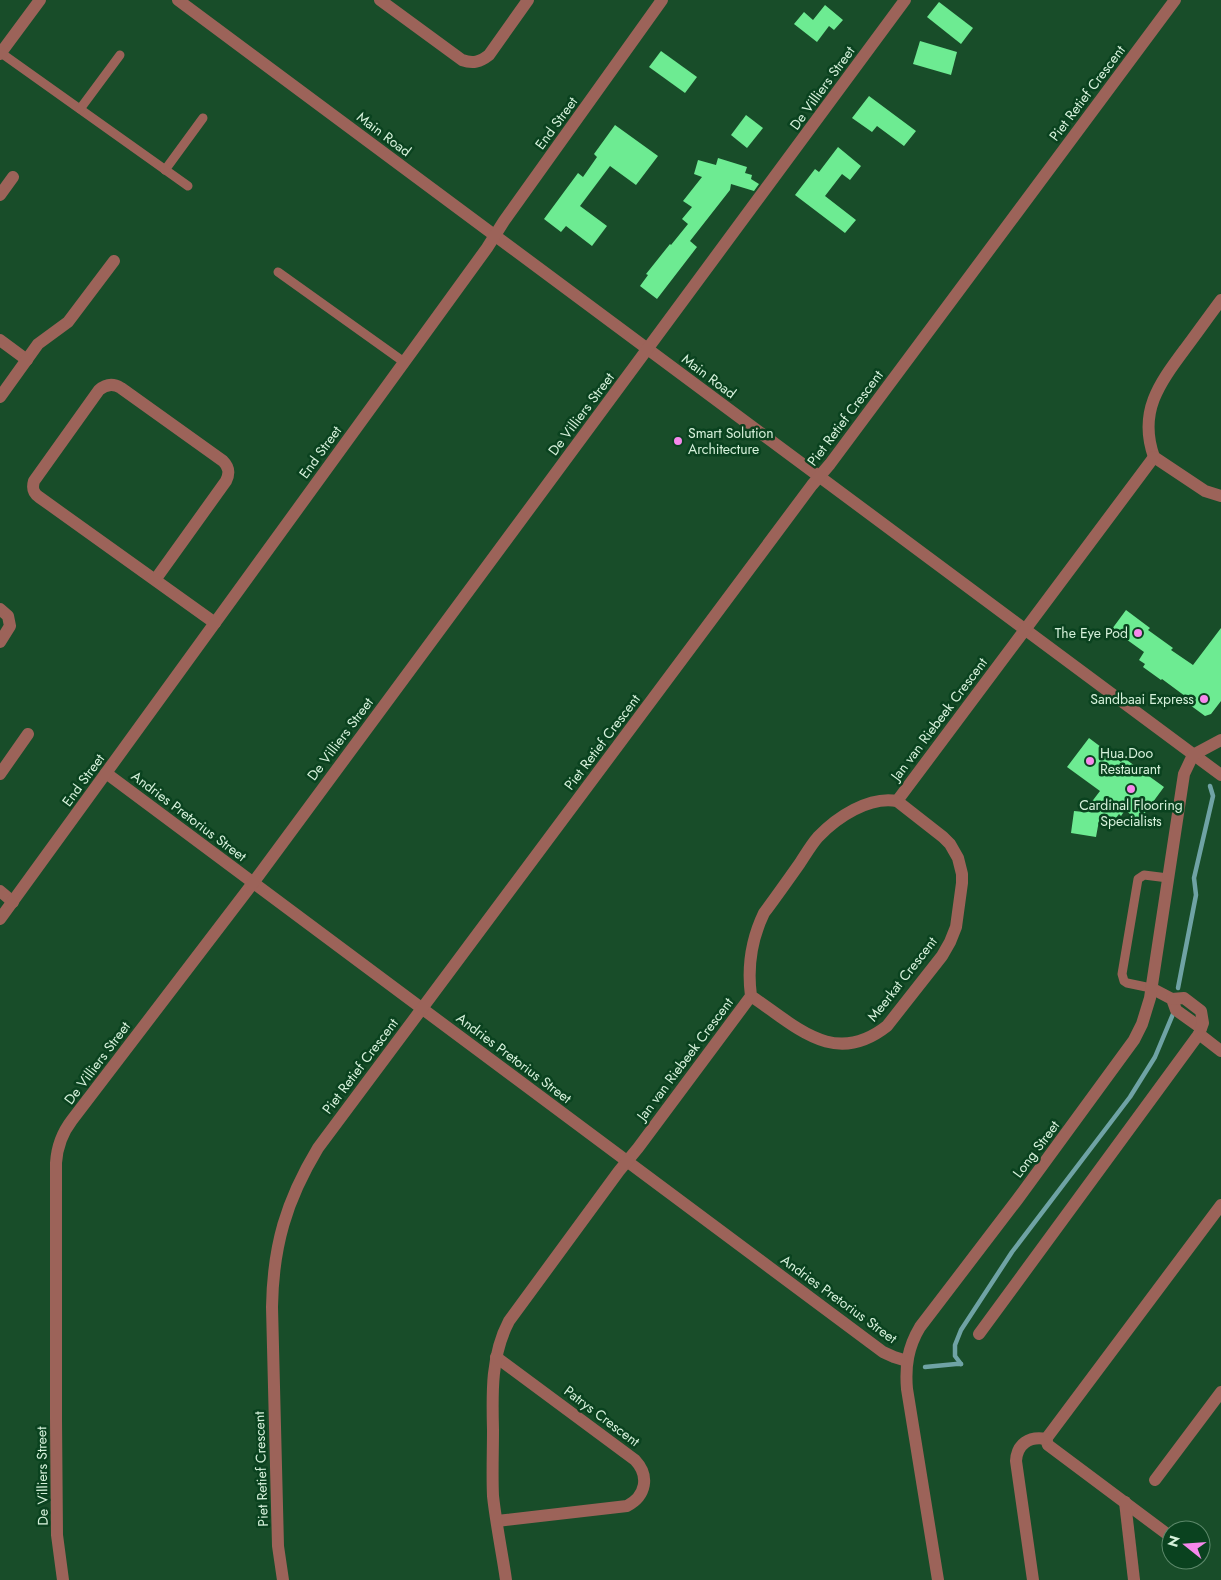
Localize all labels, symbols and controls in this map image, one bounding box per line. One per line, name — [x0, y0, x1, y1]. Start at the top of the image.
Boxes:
street label: Piet Retief Crescent — [1044, 40, 1130, 145]
street label: De Villiers Street — [785, 42, 860, 134]
street label: End Street — [530, 92, 582, 153]
street label: Main Road — [353, 107, 415, 161]
street label: Main Road — [678, 349, 740, 403]
street label: Piet Retief Crescent — [802, 365, 888, 470]
street label: De Villiers Street — [543, 368, 619, 460]
street label: End Street — [294, 421, 346, 482]
place label: Smart Solution Architecture — [688, 423, 774, 459]
marker: Smart Solution Architecture — [672, 435, 684, 447]
place label: The Eye Pod — [1055, 623, 1128, 643]
marker: The Eye Pod — [1132, 627, 1144, 639]
street label: Jan van Riebeek Crescent — [885, 653, 992, 786]
street label: Piet Retief Crescent — [559, 689, 645, 794]
place label: Sandbaai Express — [1090, 689, 1194, 709]
street label: De Villiers Street — [302, 693, 378, 785]
marker: Sandbaai Express — [1198, 693, 1210, 705]
place label: Hua.Doo Restaurant — [1100, 743, 1161, 779]
street label: End Street — [57, 749, 109, 810]
marker: Hua.Doo Restaurant — [1084, 755, 1096, 767]
street label: Andries Pretorius Street — [127, 766, 251, 866]
marker: Cardinal Flooring Specialists — [1125, 783, 1137, 795]
place label: Cardinal Flooring Specialists — [1079, 795, 1183, 831]
street label: Meerkat Crescent — [863, 932, 942, 1026]
street label: Jan van Riebeek Crescent — [631, 993, 738, 1126]
street label: Andries Pretorius Street — [452, 1008, 576, 1108]
street label: Piet Retief Crescent — [317, 1013, 403, 1118]
street label: De Villiers Street — [59, 1017, 135, 1109]
street label: Long Street — [1008, 1116, 1064, 1182]
street label: Andries Pretorius Street — [777, 1250, 902, 1348]
street label: Patrys Crescent — [560, 1381, 645, 1452]
street label: Piet Retief Crescent — [249, 1410, 273, 1527]
street label: De Villiers Street — [31, 1426, 53, 1526]
north arrow — [1161, 1520, 1211, 1570]
text: N — [1162, 1533, 1185, 1549]

